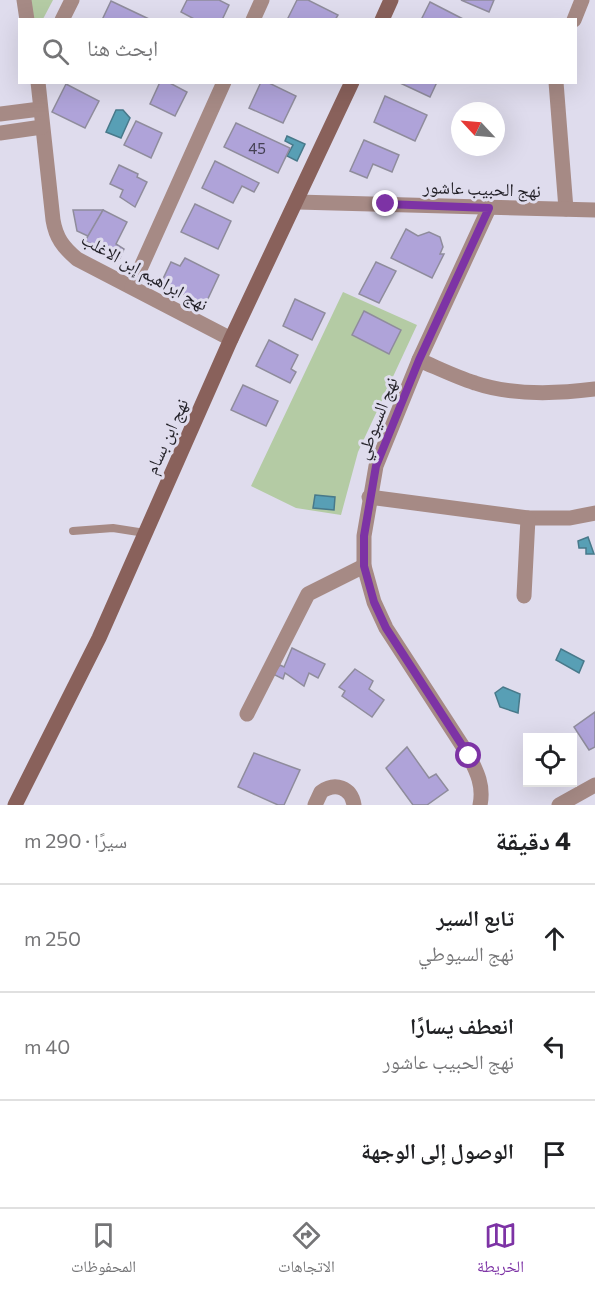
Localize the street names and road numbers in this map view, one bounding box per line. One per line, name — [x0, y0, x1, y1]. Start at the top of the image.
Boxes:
street label: نهج الحبيب عاشور — [422, 175, 541, 203]
street label: نهج ابراهيم إبن الاغلب — [77, 227, 212, 317]
street label: نهج السيوطي — [350, 374, 406, 464]
street label: نهج ابن بسام — [140, 395, 194, 478]

